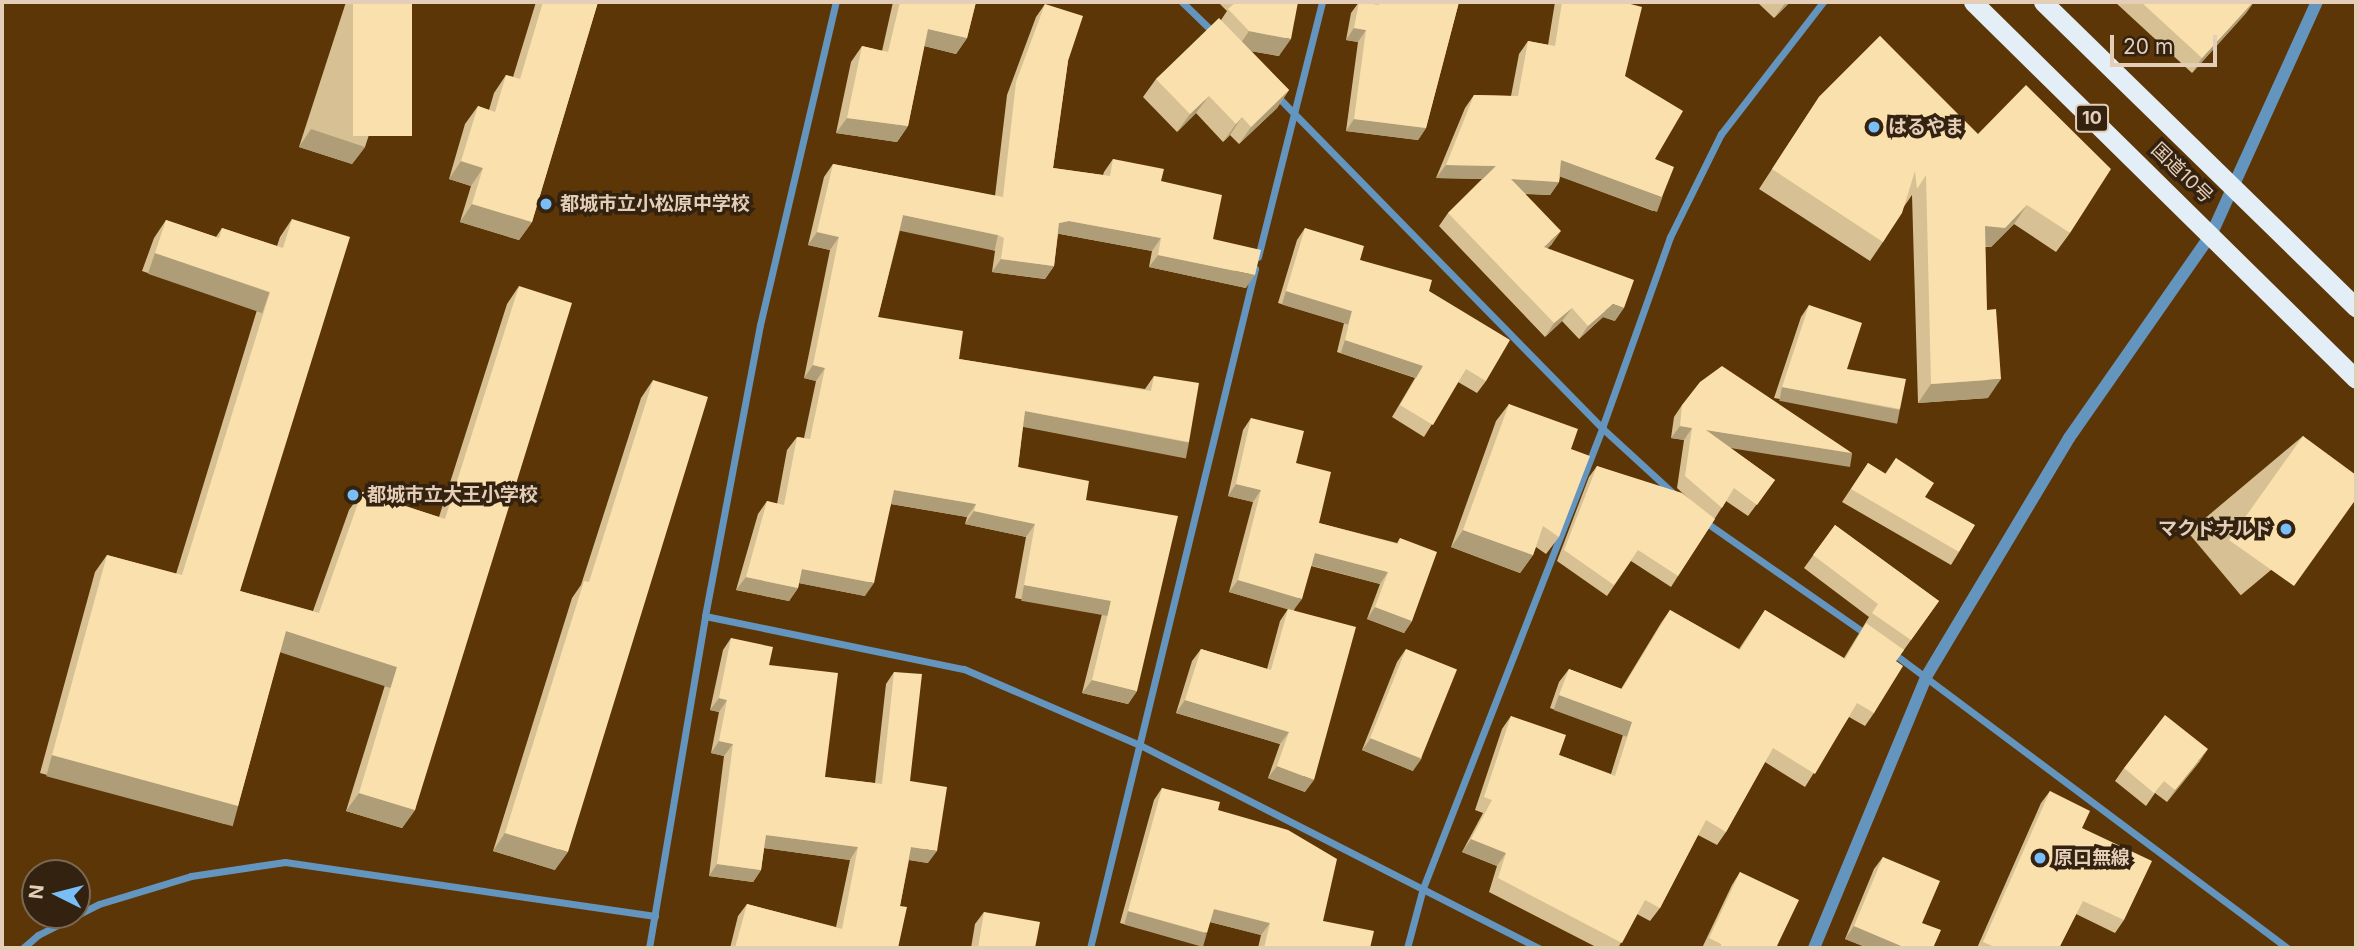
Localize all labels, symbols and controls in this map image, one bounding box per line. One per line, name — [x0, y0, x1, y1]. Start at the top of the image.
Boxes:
scale bar — [2113, 21, 2220, 65]
text: 20 m — [2123, 34, 2173, 59]
road number: 10 — [2074, 104, 2110, 132]
place label: はるやま — [1888, 116, 1964, 138]
marker: はるやま — [1866, 119, 1882, 135]
street label: 国道10号 — [2146, 138, 2218, 208]
place label: 都城市立小松原中学校 — [560, 193, 750, 215]
marker: 都城市立小松原中学校 — [538, 196, 554, 212]
place label: 都城市立大王小学校 — [367, 484, 538, 506]
marker: 都城市立大王小学校 — [345, 487, 361, 503]
place label: マクドナルド — [2158, 518, 2272, 540]
marker: マクドナルド — [2278, 521, 2294, 537]
place label: 原口無線 — [2054, 847, 2130, 869]
marker: 原口無線 — [2032, 850, 2048, 866]
north arrow — [21, 859, 91, 929]
text: N — [24, 884, 49, 900]

